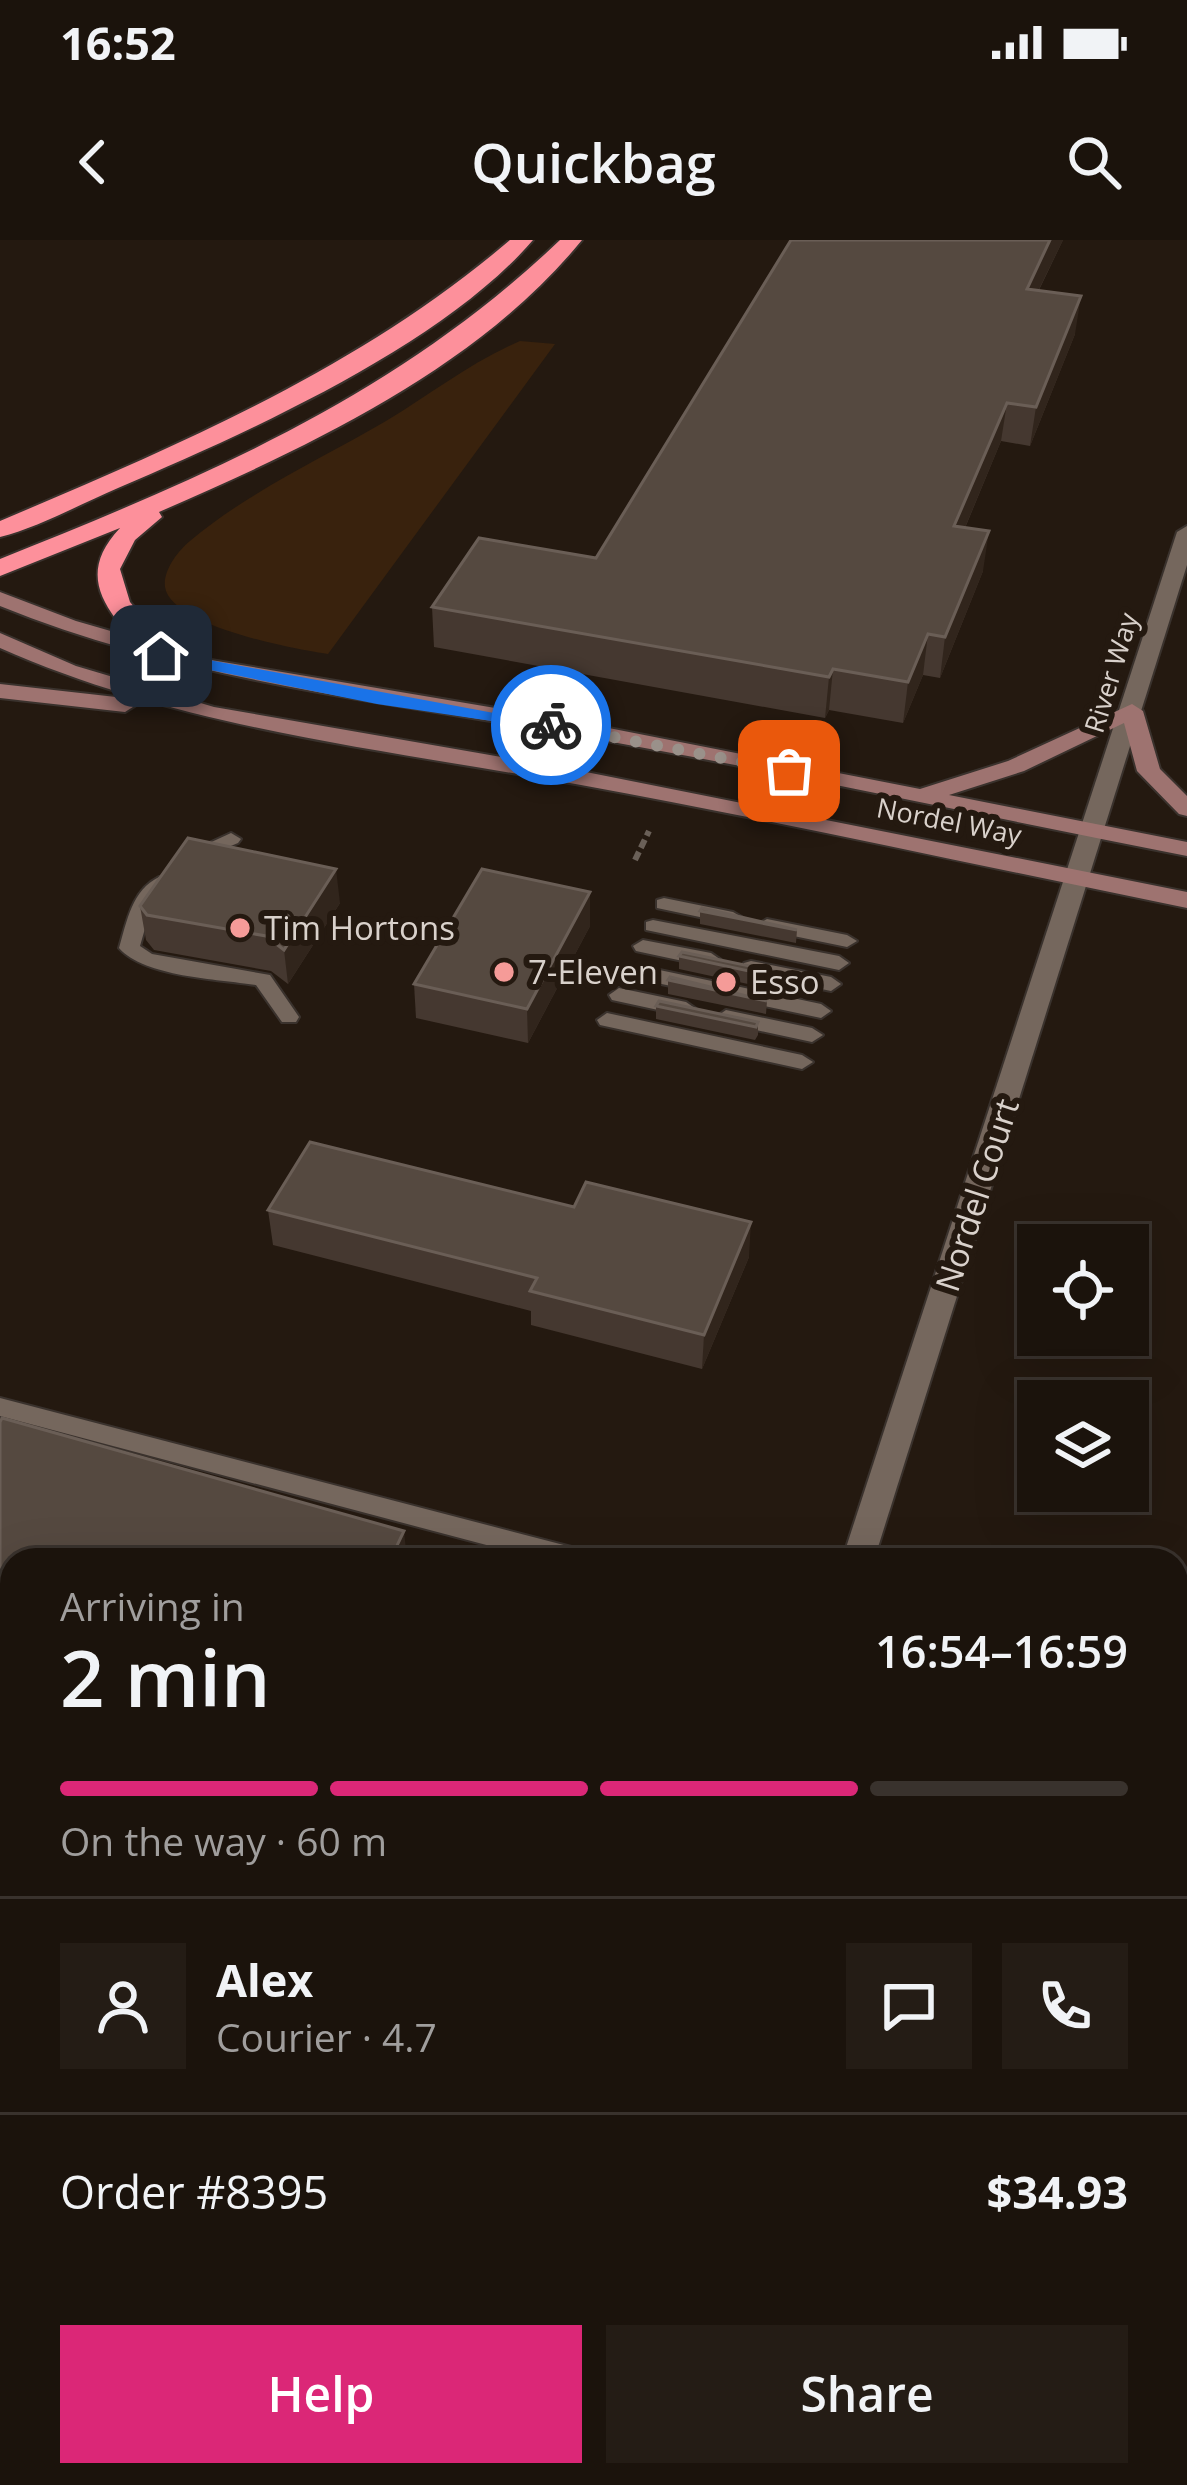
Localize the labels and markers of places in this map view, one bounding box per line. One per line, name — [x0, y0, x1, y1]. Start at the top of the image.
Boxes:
pin — [110, 605, 212, 707]
pin — [738, 720, 840, 822]
place label: Tim Hortons — [264, 905, 455, 950]
marker: Tim Hortons — [227, 915, 253, 941]
place label: 7-Eleven — [528, 949, 658, 994]
marker: 7-Eleven — [491, 959, 517, 985]
place label: Esso — [750, 959, 820, 1004]
marker: Esso — [713, 969, 739, 995]

